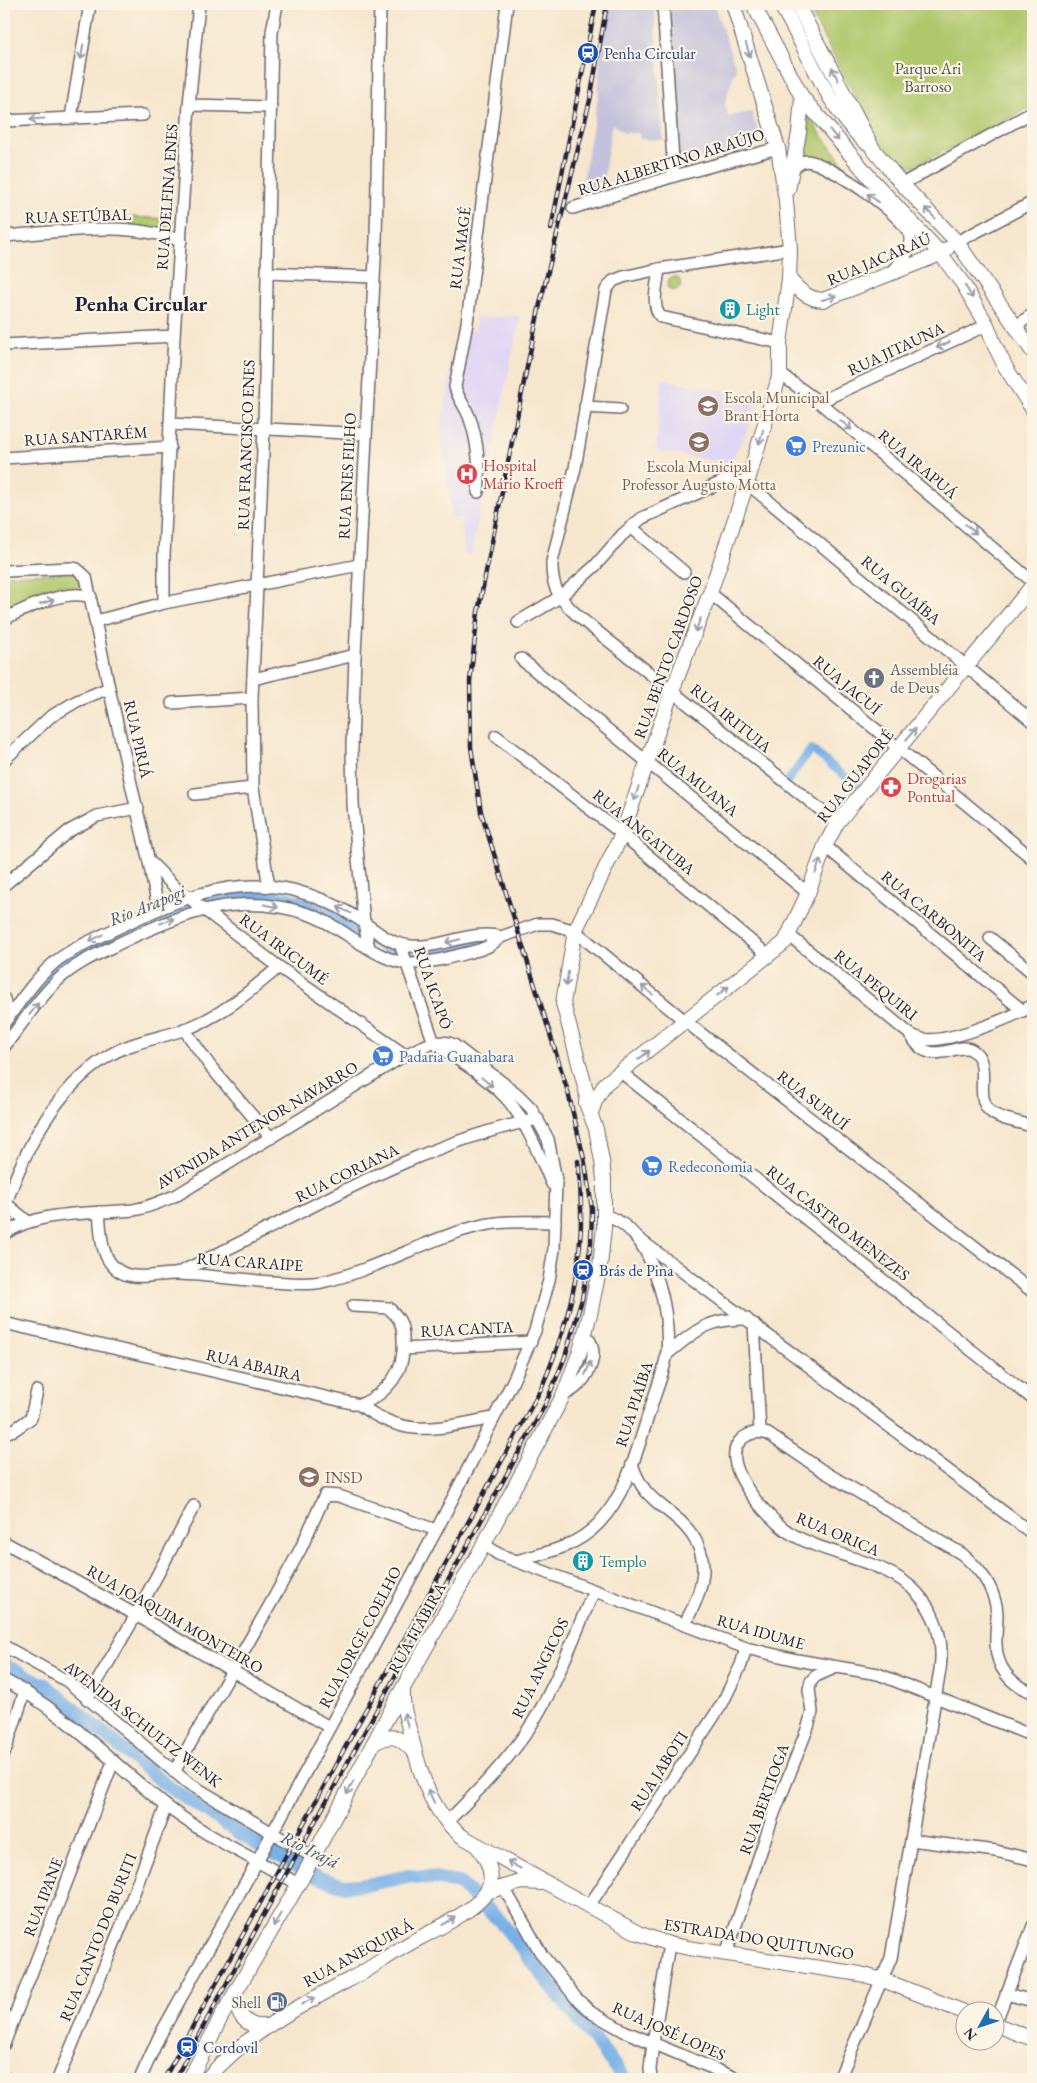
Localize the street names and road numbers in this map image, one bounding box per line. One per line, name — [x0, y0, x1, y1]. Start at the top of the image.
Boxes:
street label: RUA DELFINA ENES — [151, 123, 183, 271]
street label: RUA ALBERTINO ARAÚJO — [575, 124, 767, 200]
street label: RUA SETÚBAL — [25, 204, 132, 228]
street label: RUA MAGÉ — [445, 205, 475, 291]
street label: RUA JACARAÚ — [824, 228, 934, 290]
street label: RUA JITAUNA — [844, 317, 949, 381]
street label: RUA FRANCISCO ENES — [233, 359, 259, 531]
street label: RUA ENES FILHO — [333, 412, 361, 540]
street label: RUA SANTARÉM — [23, 421, 149, 451]
street label: RUA IRAPUÁ — [874, 425, 963, 504]
street label: RUA GUAÍBA — [857, 550, 946, 630]
street label: RUA BENTO CARDOSO — [629, 573, 707, 741]
street label: RUA JACUÍ — [809, 651, 886, 720]
street label: RUA IRITUIA — [686, 679, 777, 758]
street label: RUA PIRIÁ — [119, 698, 157, 781]
street label: RUA GUAPORÉ — [812, 725, 898, 827]
street label: RUA MUANA — [653, 743, 744, 822]
street label: RUA ANGATUBA — [589, 784, 700, 880]
street label: RUA CARBONITA — [877, 866, 992, 967]
street label: RUA IRICUMÉ — [235, 909, 333, 989]
street label: RUA ICAPÓ — [409, 944, 457, 1032]
street label: RUA PEQUIRI — [830, 945, 923, 1025]
street label: AVENIDA ANTENOR NAVARRO — [151, 1056, 362, 1194]
street label: RUA SURUÍ — [773, 1065, 854, 1135]
street label: RUA CORIANA — [292, 1138, 403, 1207]
street label: RUA CASTRO MENEZES — [762, 1160, 914, 1286]
street label: RUA CARAIPE — [196, 1248, 304, 1276]
street label: RUA CANTA — [420, 1316, 515, 1342]
street label: RUA ABAIRA — [204, 1344, 305, 1386]
street label: RUA PIAÍBA — [610, 1358, 658, 1449]
street label: RUA ORICA — [793, 1507, 884, 1561]
street label: RUA JOAQUIM MONTEIRO — [83, 1560, 267, 1678]
street label: RUA JORGE COELHO — [314, 1563, 406, 1711]
street label: RUA ITABIRA — [383, 1578, 451, 1677]
street label: RUA IDUME — [715, 1609, 807, 1655]
street label: RUA ANGICOS — [507, 1614, 573, 1722]
street label: AVENIDA SCHULTZ WENK — [59, 1655, 227, 1793]
street label: RUA JABOTI — [625, 1726, 693, 1815]
street label: RUA BERTIOGA — [734, 1740, 794, 1857]
street label: RUA CANTO DO BURITI — [55, 1849, 142, 2024]
street label: RUA IPANE — [18, 1854, 68, 1940]
street label: RUA ANEQUIRÁ — [299, 1914, 418, 1992]
street label: ESTRADA DO QUITUNGO — [662, 1914, 856, 1964]
street label: RUA JOSÉ LOPES — [609, 1997, 729, 2065]

